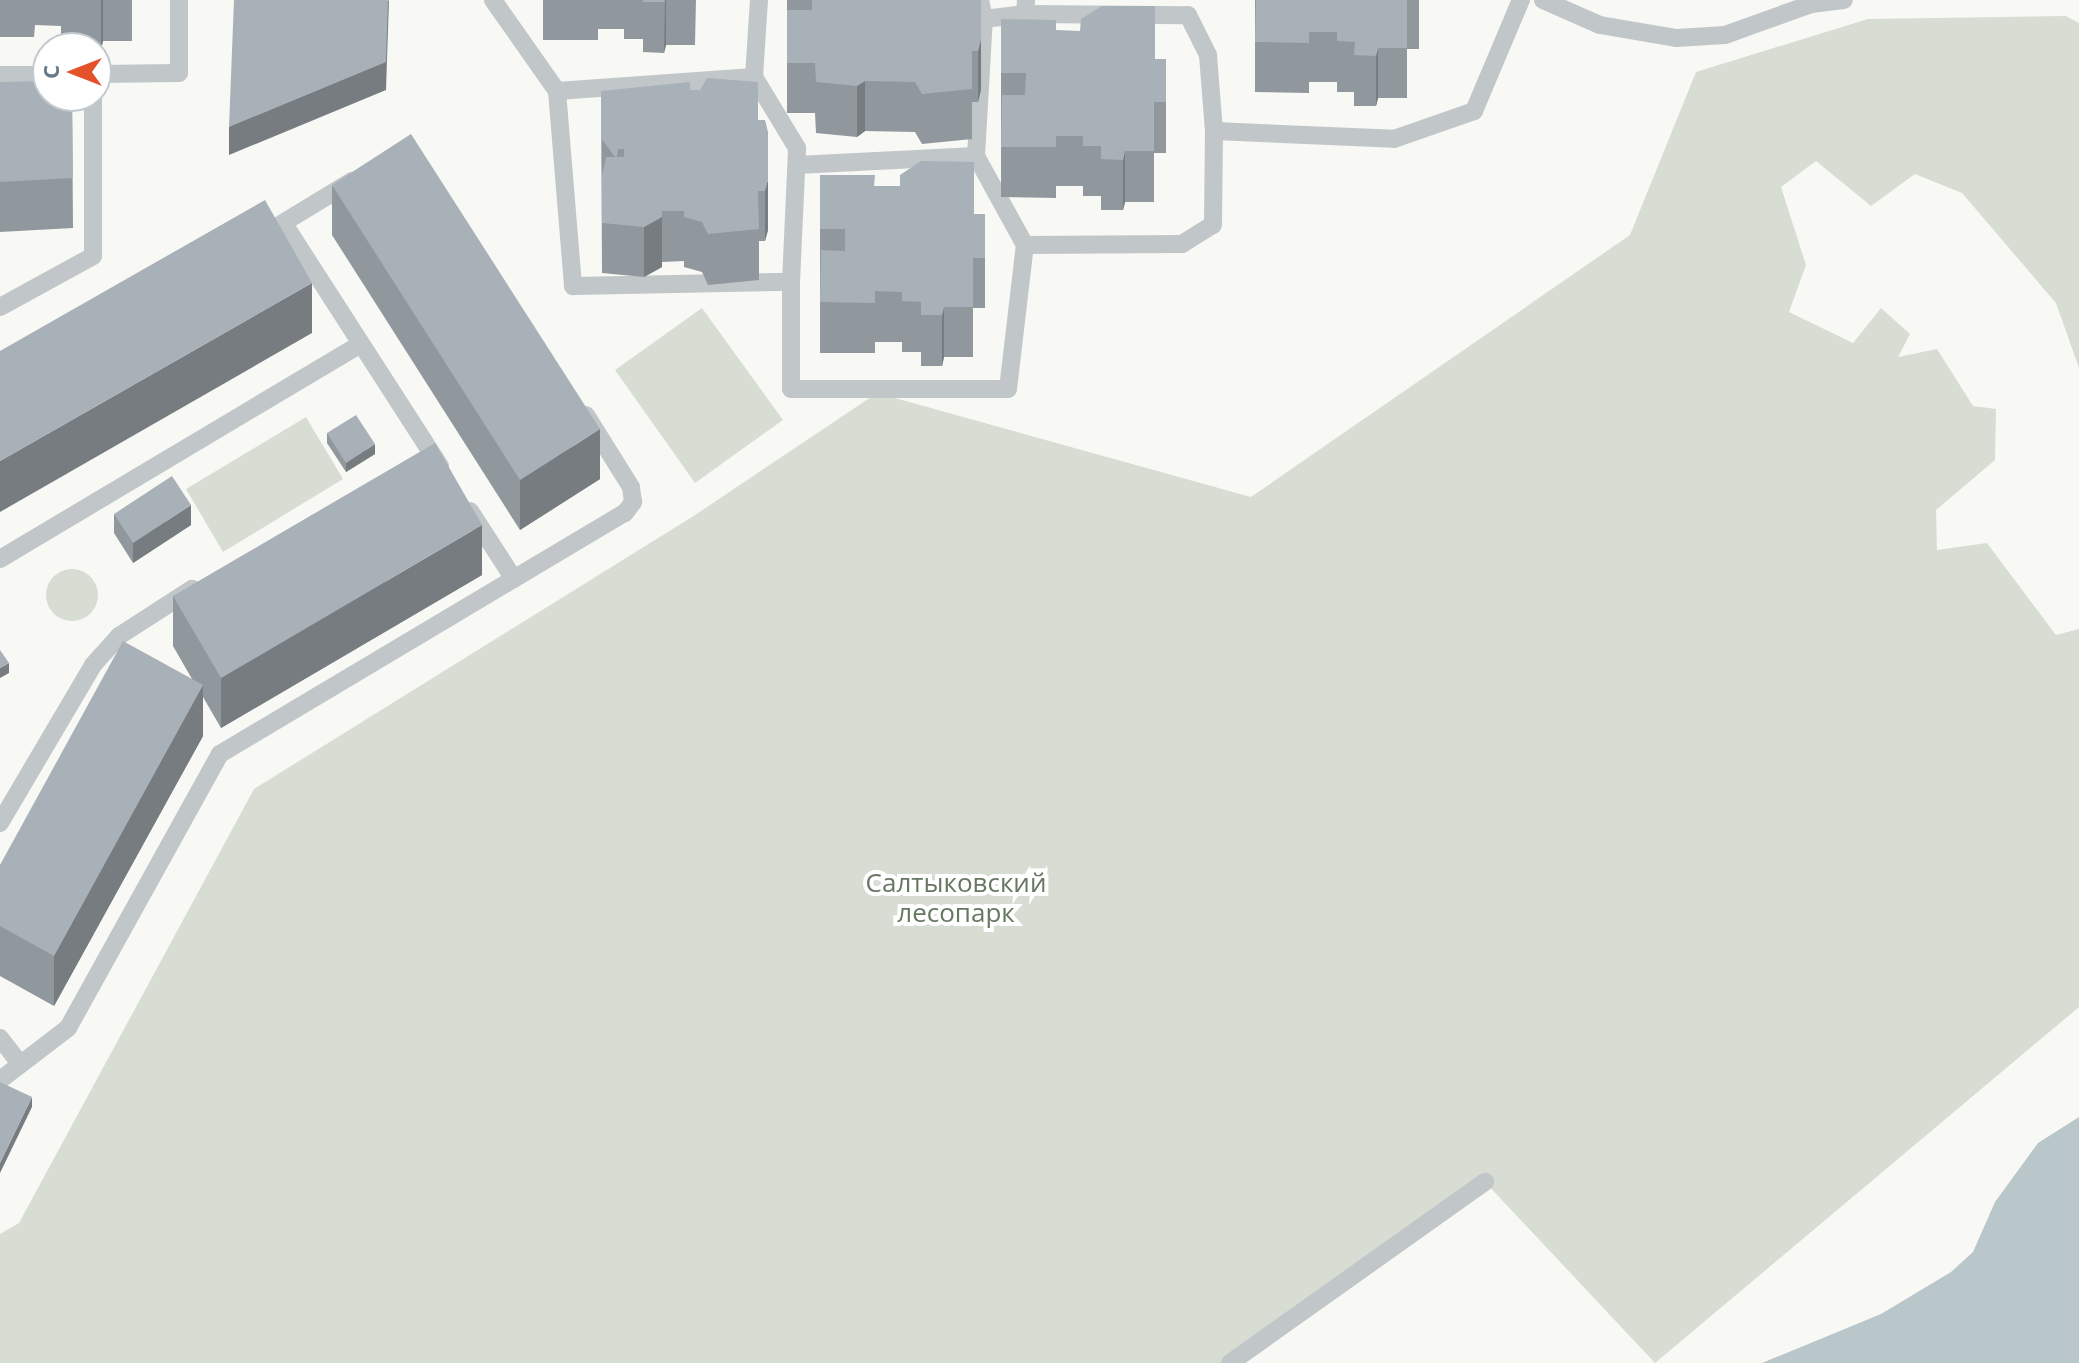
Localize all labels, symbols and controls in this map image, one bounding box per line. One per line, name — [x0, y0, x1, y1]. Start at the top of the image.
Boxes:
north arrow — [32, 32, 112, 112]
text: С — [35, 65, 65, 79]
park label: Салтыковский лесопарк — [866, 867, 1046, 928]

